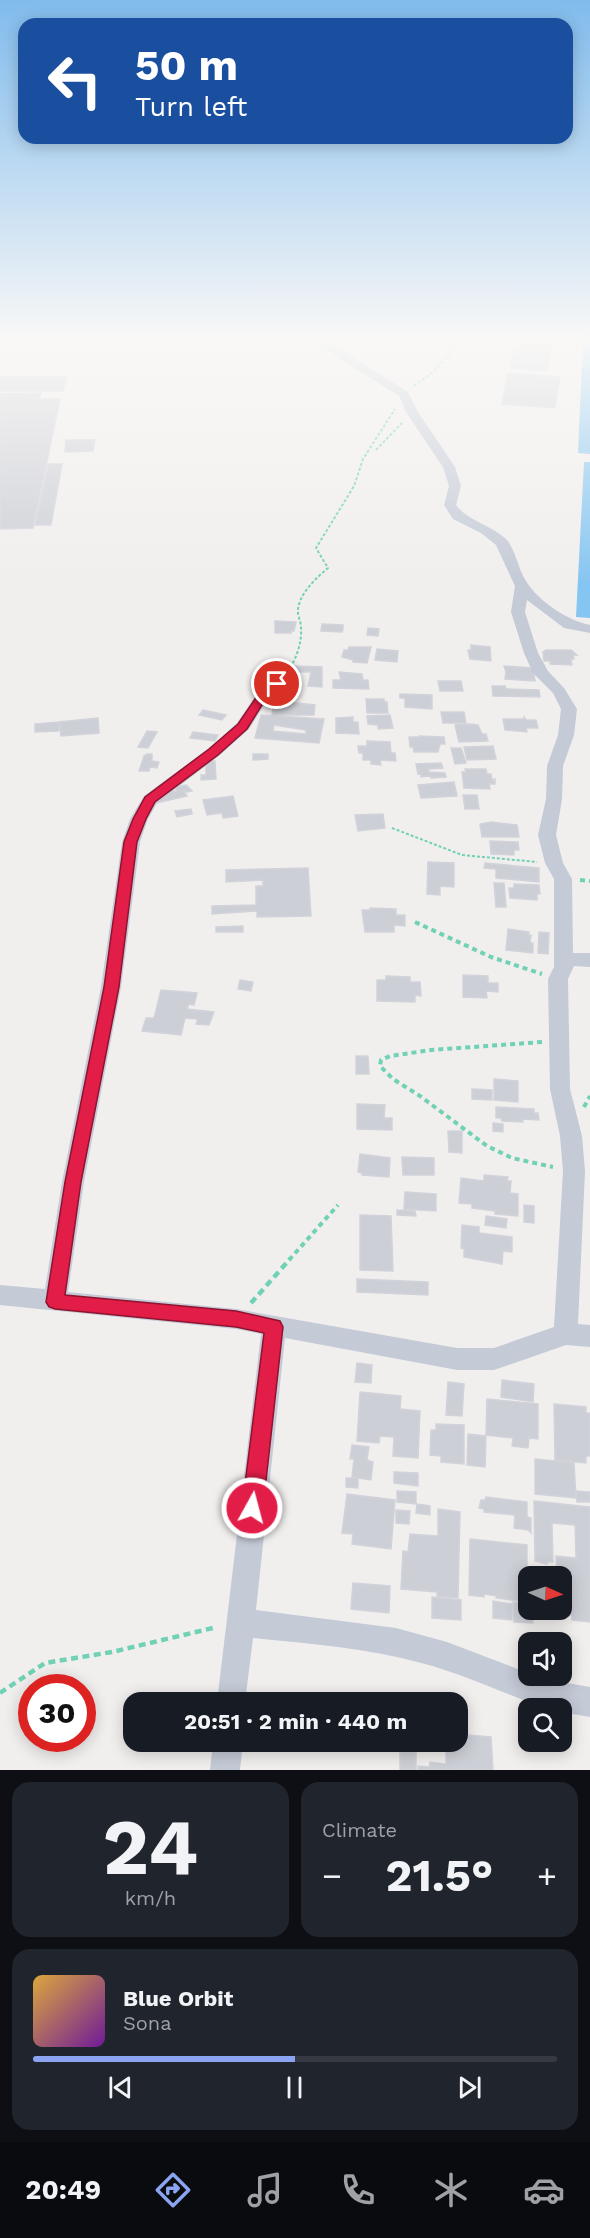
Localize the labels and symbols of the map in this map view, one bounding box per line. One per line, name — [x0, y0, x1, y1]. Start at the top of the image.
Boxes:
pin — [251, 658, 302, 709]
position arrow — [220, 1476, 284, 1540]
north arrow — [518, 1566, 572, 1620]
speed limit sign: 30 — [18, 1674, 96, 1752]

